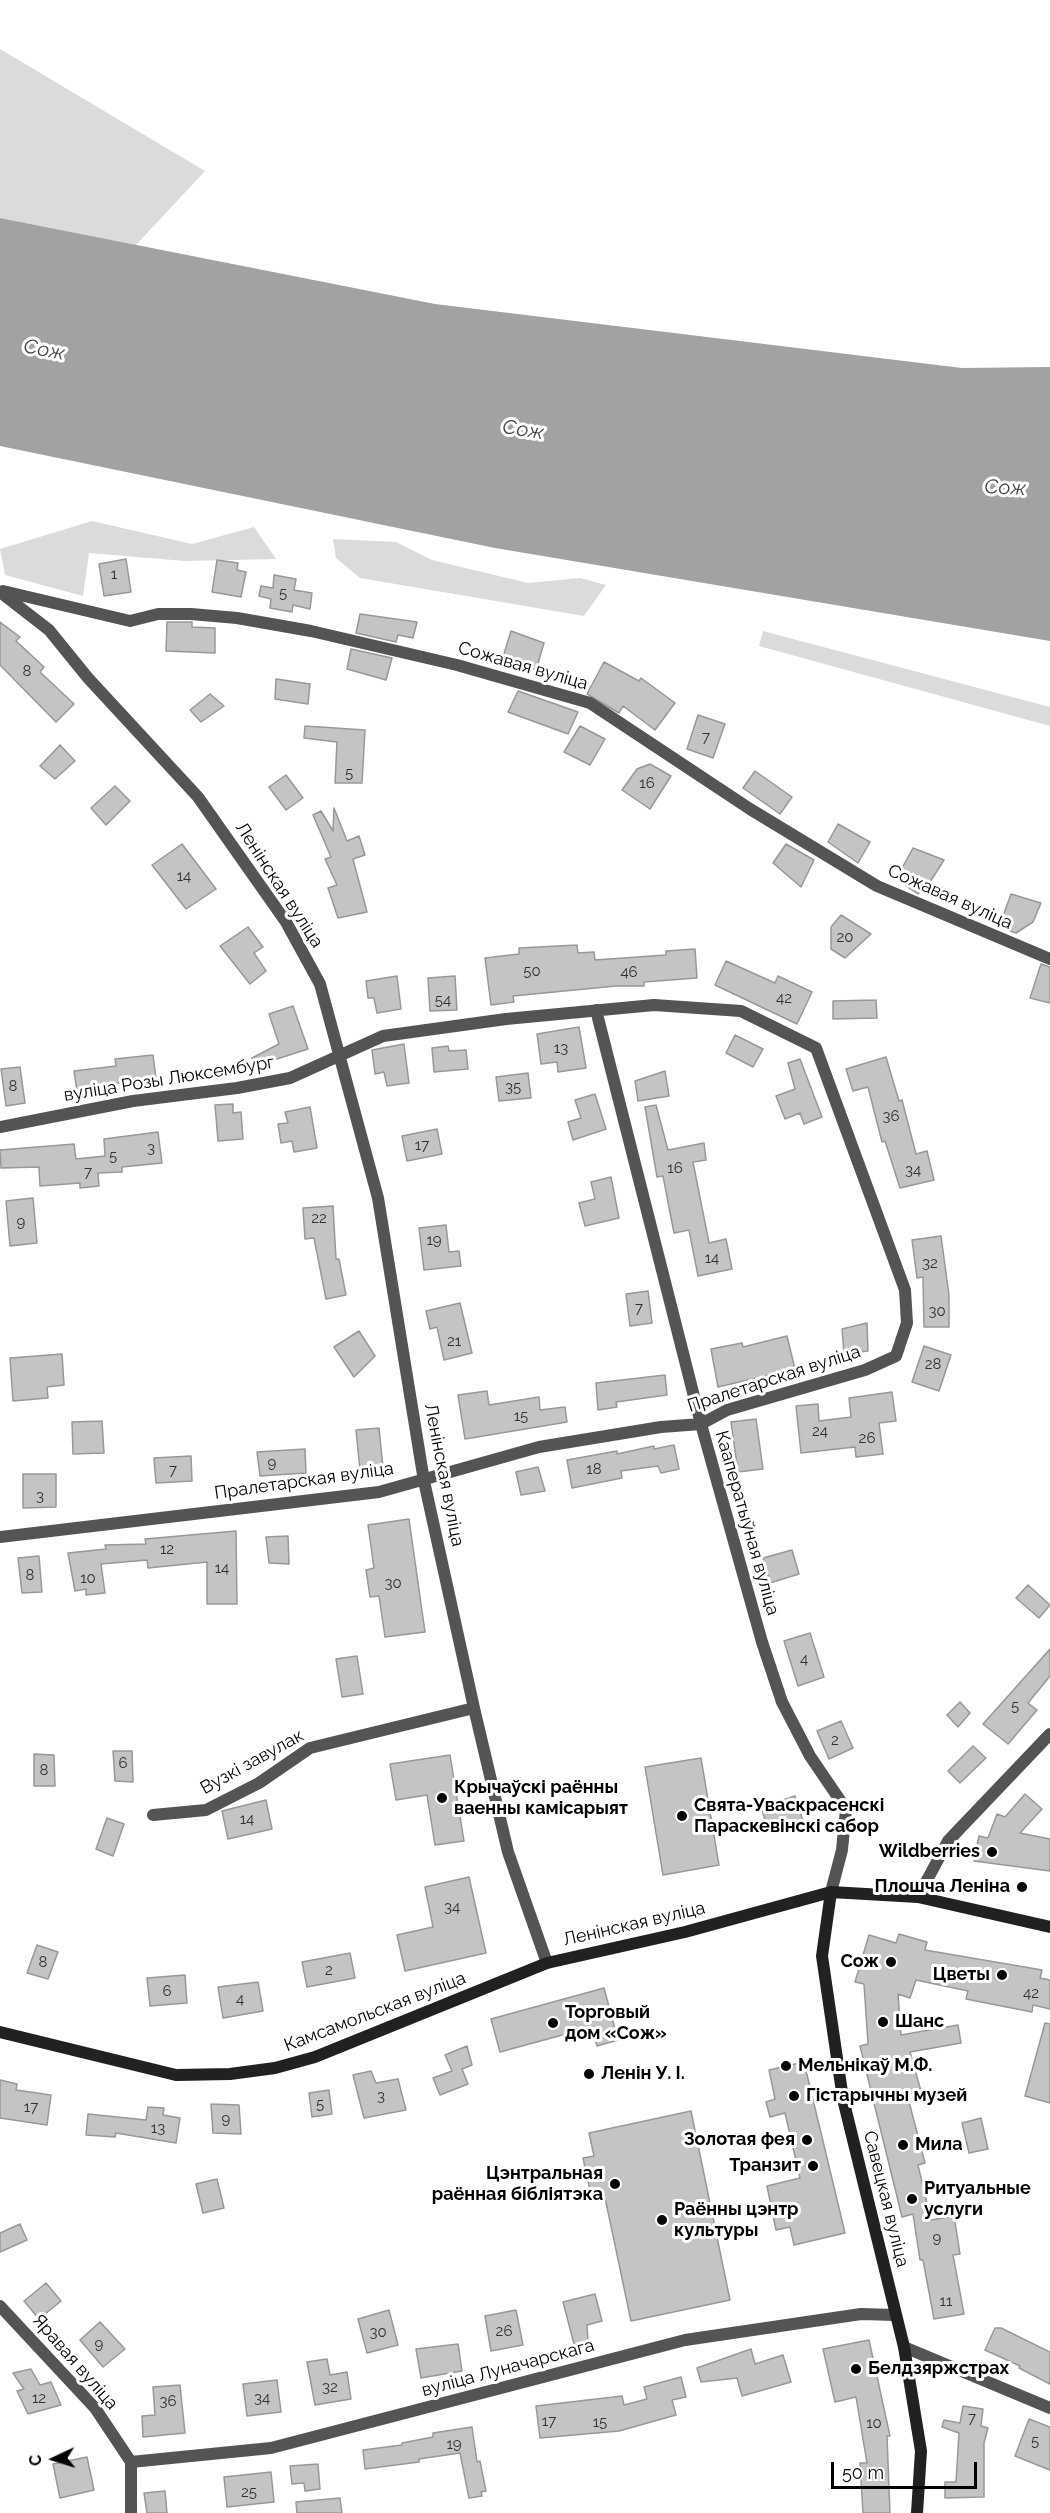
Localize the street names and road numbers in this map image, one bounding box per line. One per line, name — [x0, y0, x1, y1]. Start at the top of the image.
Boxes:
street label: Сожавая вуліца — [456, 637, 590, 695]
street label: Ленінская вуліца — [230, 818, 328, 952]
street label: Сожавая вуліца — [884, 860, 1016, 934]
street label: вуліца Розы Люксембург — [62, 1052, 276, 1106]
street label: Пралетарская вуліца — [685, 1341, 863, 1417]
street label: Ленінская вуліца — [420, 1402, 468, 1548]
street label: Кааператыўная вуліца — [710, 1428, 784, 1618]
street label: Пралетарская вуліца — [213, 1458, 395, 1504]
street label: Вузкі завулак — [197, 1725, 307, 1799]
street label: Ленінская вуліца — [561, 1897, 707, 1951]
street label: Камсамольская вуліца — [281, 1967, 469, 2057]
street label: Савецкая вуліца — [859, 2129, 913, 2269]
street label: Яравая вуліца — [28, 2310, 122, 2414]
street label: вуліца Луначарскага — [419, 2335, 597, 2401]

